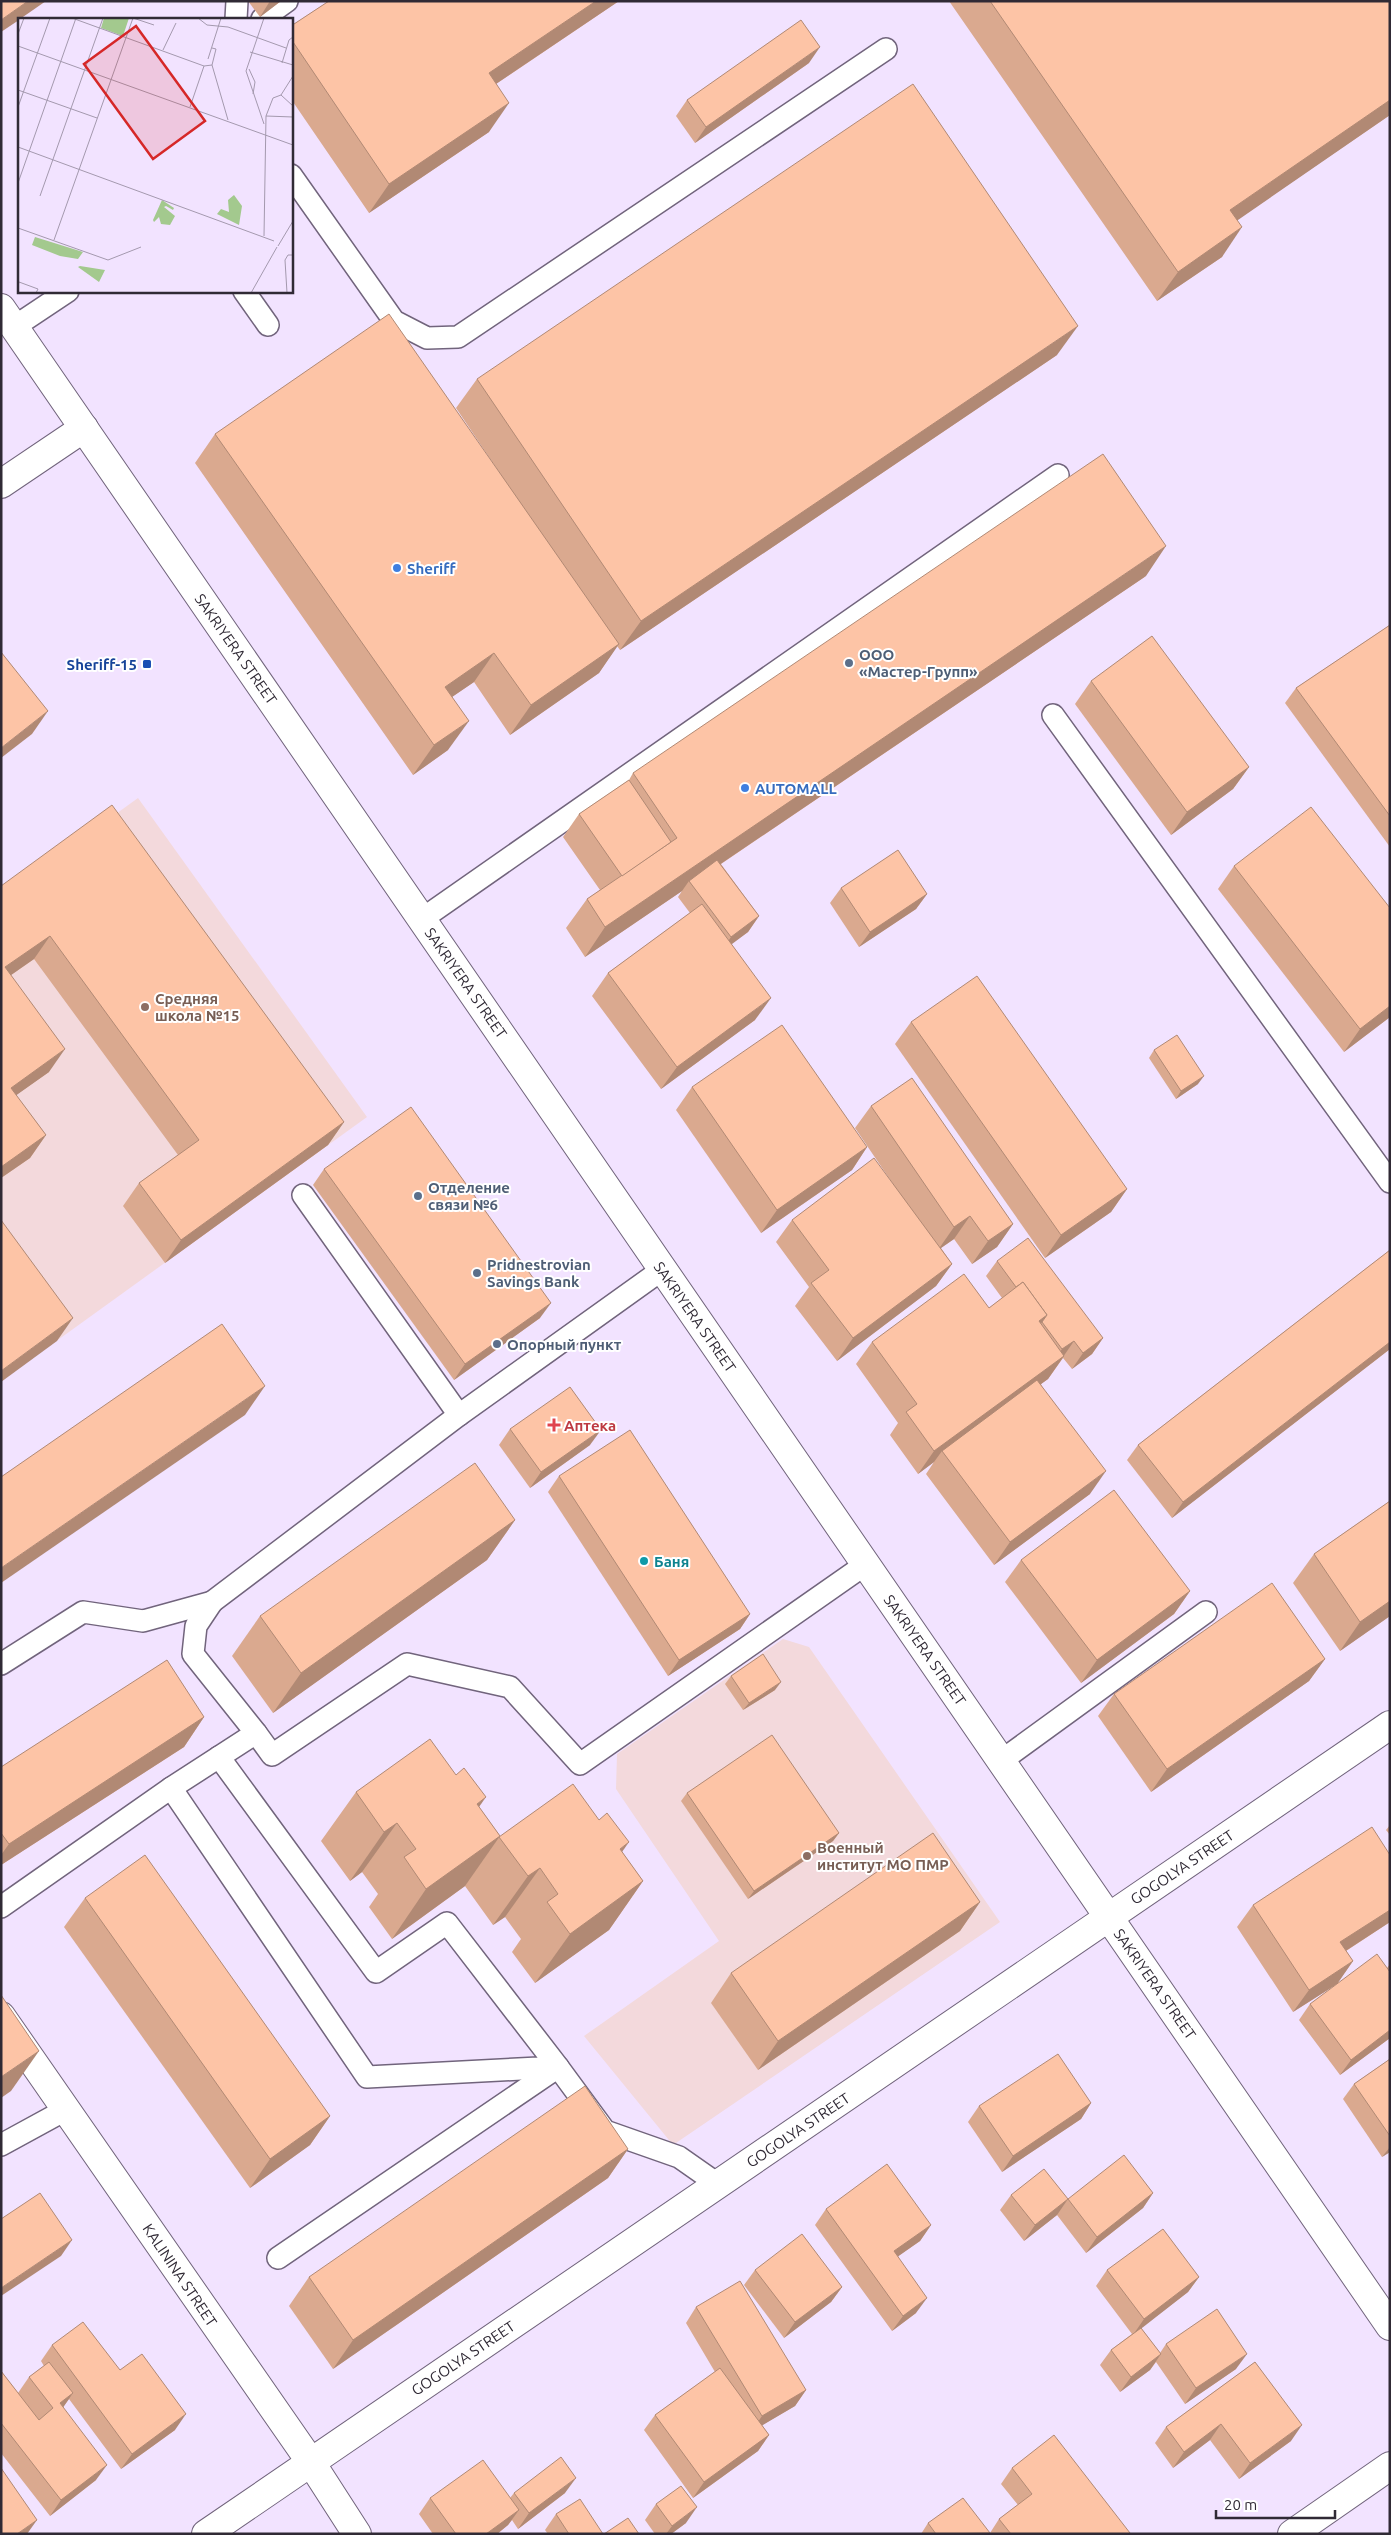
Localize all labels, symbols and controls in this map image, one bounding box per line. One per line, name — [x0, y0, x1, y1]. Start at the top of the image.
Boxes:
inset map — [18, 18, 292, 292]
place label: Sheriff — [407, 560, 456, 577]
marker: Sheriff — [391, 562, 403, 574]
street label: SAKRIYERA STREET — [192, 591, 281, 708]
place label: ООО «Мастер-Групп» — [859, 646, 978, 680]
place label: Sheriff-15 — [67, 656, 137, 673]
marker: ООО «Мастер-Групп» — [843, 657, 855, 669]
marker: Sheriff-15 — [141, 658, 153, 670]
place label: AUTOMALL — [755, 780, 837, 797]
marker: AUTOMALL — [739, 782, 751, 794]
street label: SAKRIYERA STREET — [422, 925, 511, 1042]
place label: Средняя школа №15 — [155, 990, 239, 1024]
marker: Средняя школа №15 — [139, 1001, 151, 1013]
place label: Отделение связи №6 — [428, 1179, 510, 1213]
marker: Отделение связи №6 — [412, 1190, 424, 1202]
place label: Pridnestrovian Savings Bank — [487, 1256, 591, 1290]
street label: SAKRIYERA STREET — [651, 1259, 740, 1376]
marker: Pridnestrovian Savings Bank — [471, 1267, 483, 1279]
place label: Опорный пункт — [507, 1336, 622, 1353]
marker: Опорный пункт — [491, 1338, 503, 1350]
place label: Аптека — [564, 1417, 616, 1434]
marker: Аптека — [548, 1419, 560, 1431]
place label: Баня — [654, 1553, 689, 1570]
marker: Баня — [638, 1555, 650, 1567]
street label: SAKRIYERA STREET — [881, 1592, 970, 1709]
street label: GOGOLYA STREET — [1127, 1826, 1237, 1908]
place label: Военный институт МО ПМР — [817, 1839, 949, 1873]
marker: Военный институт МО ПМР — [801, 1850, 813, 1862]
street label: SAKRIYERA STREET — [1111, 1926, 1200, 2043]
street label: GOGOLYA STREET — [743, 2089, 853, 2171]
street label: KALININA STREET — [139, 2220, 221, 2330]
street label: GOGOLYA STREET — [408, 2317, 518, 2399]
scale bar — [1216, 2488, 1335, 2520]
text: 20 m — [1224, 2496, 1257, 2513]

